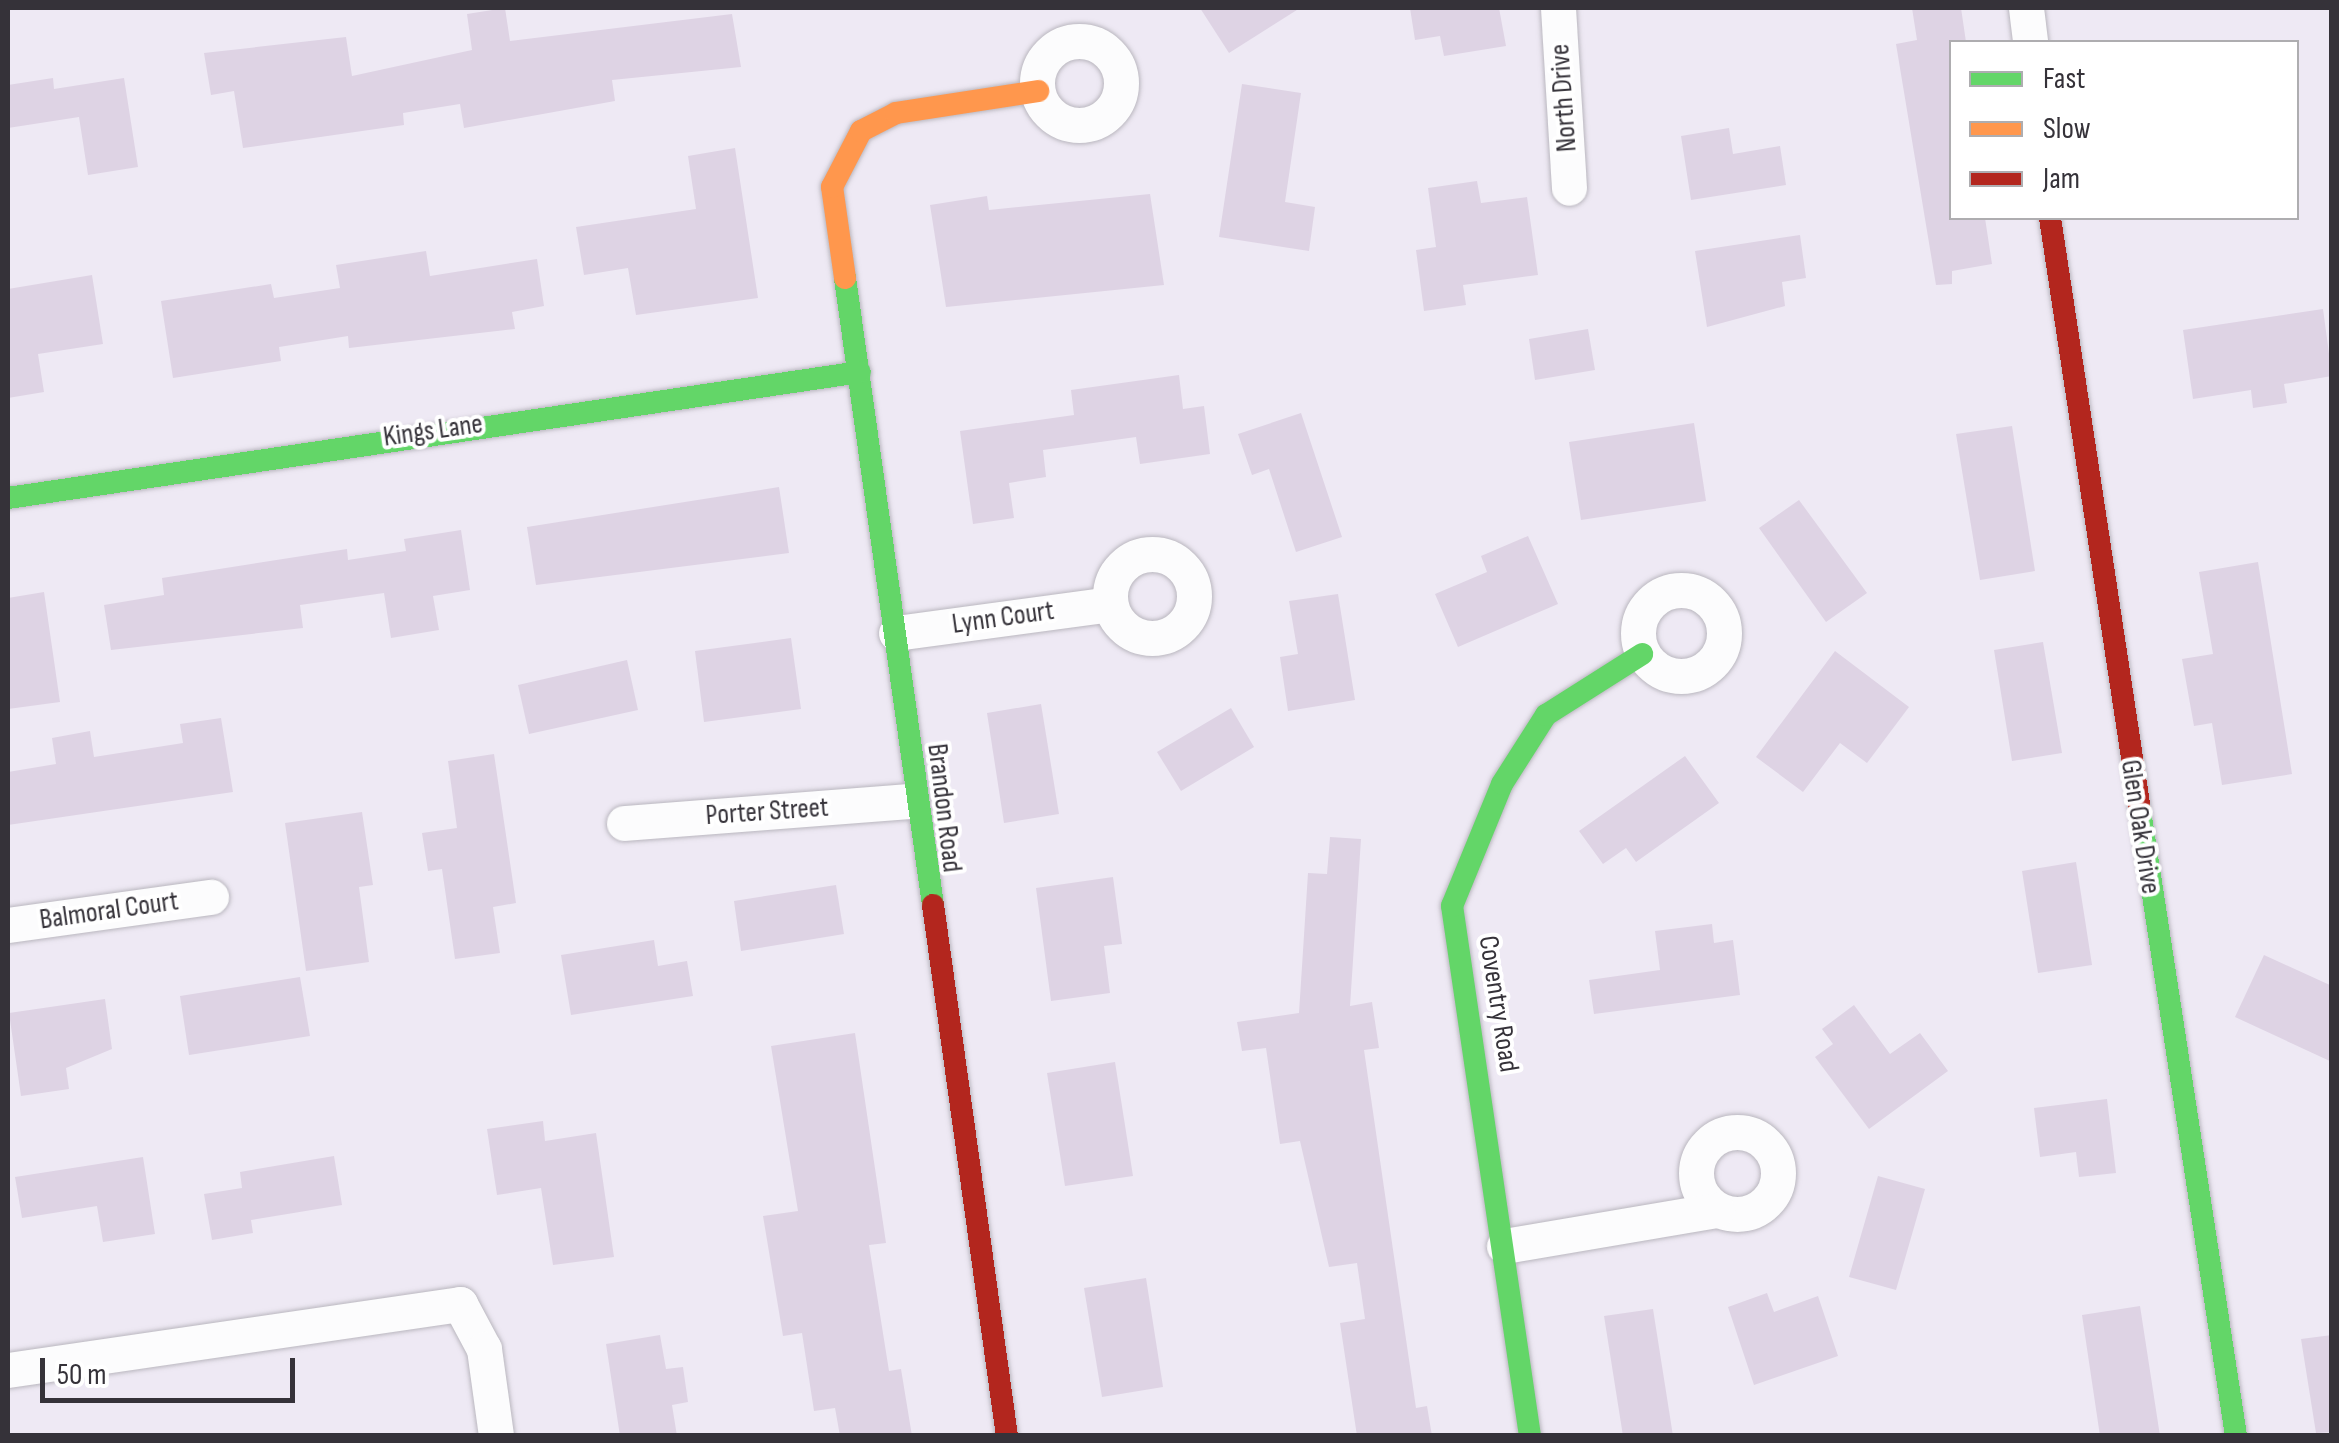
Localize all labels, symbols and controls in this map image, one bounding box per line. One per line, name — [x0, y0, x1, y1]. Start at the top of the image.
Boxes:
legend — [1949, 40, 2299, 220]
street label: North Drive — [1543, 43, 1585, 153]
text: Fast — [2043, 61, 2085, 97]
text: Slow — [2043, 111, 2091, 147]
text: Jam — [2043, 161, 2080, 197]
street label: Kings Lane — [381, 407, 485, 455]
street label: Lynn Court — [950, 594, 1056, 642]
street label: Brandon Road — [919, 742, 969, 874]
street label: Glen Oak Drive — [2113, 758, 2167, 896]
street label: Porter Street — [705, 791, 829, 833]
street label: Balmoral Court — [37, 885, 181, 937]
street label: Coventry Road — [1471, 933, 1525, 1075]
scale bar — [45, 1338, 300, 1400]
text: 50 m — [57, 1357, 106, 1393]

